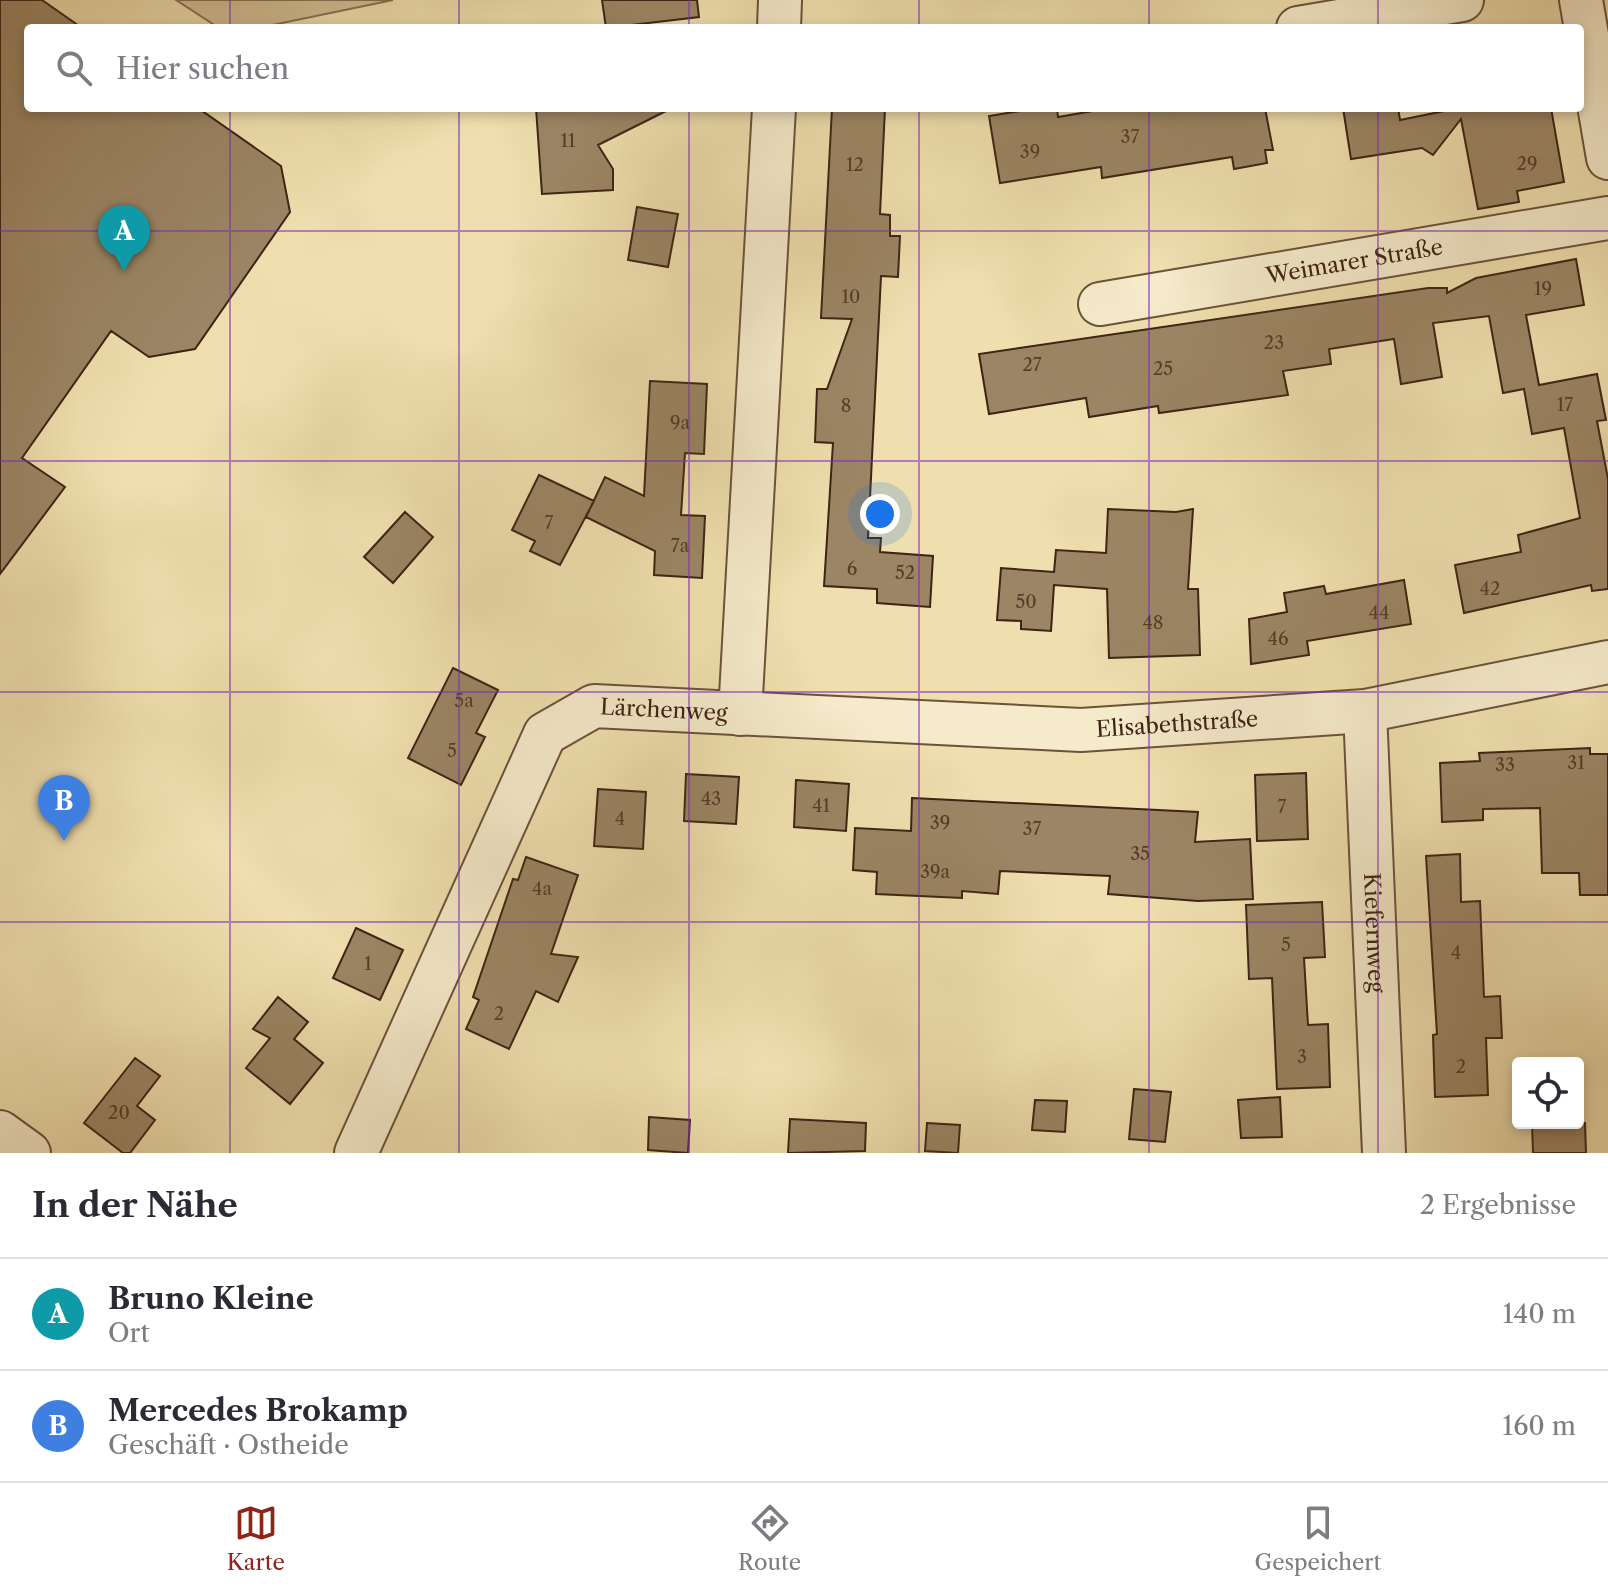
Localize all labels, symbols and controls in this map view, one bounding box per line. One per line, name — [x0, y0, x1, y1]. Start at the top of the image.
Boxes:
search box — [24, 24, 1584, 112]
icon: search — [52, 46, 96, 90]
text: Hier suchen — [116, 50, 289, 87]
house number: 37 — [1121, 126, 1140, 148]
house number: 11 — [560, 130, 576, 152]
house number: 39 — [1020, 141, 1040, 163]
house number: 29 — [1517, 153, 1537, 175]
house number: 12 — [846, 154, 864, 176]
pin: A — [98, 205, 150, 271]
street label: Weimarer Straße — [1263, 233, 1445, 290]
house number: 19 — [1534, 278, 1552, 300]
house number: 10 — [842, 286, 860, 308]
house number: 23 — [1264, 332, 1284, 354]
house number: 27 — [1022, 354, 1042, 376]
house number: 25 — [1153, 358, 1173, 380]
house number: 17 — [1557, 394, 1573, 416]
house number: 8 — [841, 395, 851, 417]
house number: 9a — [670, 412, 691, 434]
your location — [860, 494, 900, 534]
house number: 7 — [545, 512, 554, 534]
house number: 7a — [671, 535, 690, 557]
house number: 6 — [847, 558, 857, 580]
house number: 52 — [895, 562, 915, 584]
house number: 42 — [1480, 578, 1500, 600]
house number: 50 — [1015, 591, 1037, 613]
house number: 44 — [1369, 602, 1389, 624]
house number: 48 — [1142, 612, 1164, 634]
house number: 46 — [1268, 628, 1288, 650]
house number: 5a — [454, 690, 474, 712]
street label: Lärchenweg — [599, 693, 729, 727]
street label: Elisabethstraße — [1095, 705, 1259, 743]
house number: 5 — [447, 740, 457, 762]
house number: 31 — [1567, 752, 1585, 774]
house number: 33 — [1495, 754, 1515, 776]
pin: B — [38, 775, 90, 841]
house number: 43 — [701, 788, 721, 810]
house number: 41 — [812, 795, 830, 817]
house number: 7 — [1278, 796, 1287, 818]
house number: 4 — [615, 808, 625, 830]
house number: 39 — [930, 812, 950, 834]
house number: 37 — [1023, 818, 1042, 840]
house number: 35 — [1130, 843, 1150, 865]
house number: 39a — [920, 861, 950, 883]
street label: Kiefernweg — [1358, 872, 1390, 994]
house number: 4a — [532, 878, 552, 900]
house number: 5 — [1281, 934, 1291, 956]
house number: 4 — [1451, 942, 1461, 964]
house number: 1 — [364, 953, 372, 975]
house number: 2 — [494, 1003, 504, 1025]
house number: 3 — [1297, 1046, 1307, 1068]
house number: 2 — [1456, 1056, 1466, 1078]
map controls — [1512, 1057, 1584, 1129]
button: locate — [1512, 1057, 1584, 1129]
house number: 20 — [108, 1102, 130, 1124]
text: In der Nähe — [32, 1184, 238, 1226]
text: 2 Ergebnisse — [1420, 1189, 1576, 1221]
text: Bruno Kleine — [108, 1280, 314, 1317]
text: A — [48, 1298, 68, 1330]
text: 140 m — [1502, 1298, 1576, 1330]
text: Ort — [108, 1317, 150, 1349]
text: Mercedes Brokamp — [108, 1392, 408, 1429]
text: B — [48, 1410, 68, 1442]
text: 160 m — [1502, 1410, 1576, 1442]
text: Geschäft · Ostheide — [108, 1429, 349, 1461]
tab: Karte — [227, 1501, 285, 1576]
tab: Route — [738, 1501, 801, 1576]
tab: Gespeichert — [1254, 1501, 1381, 1576]

